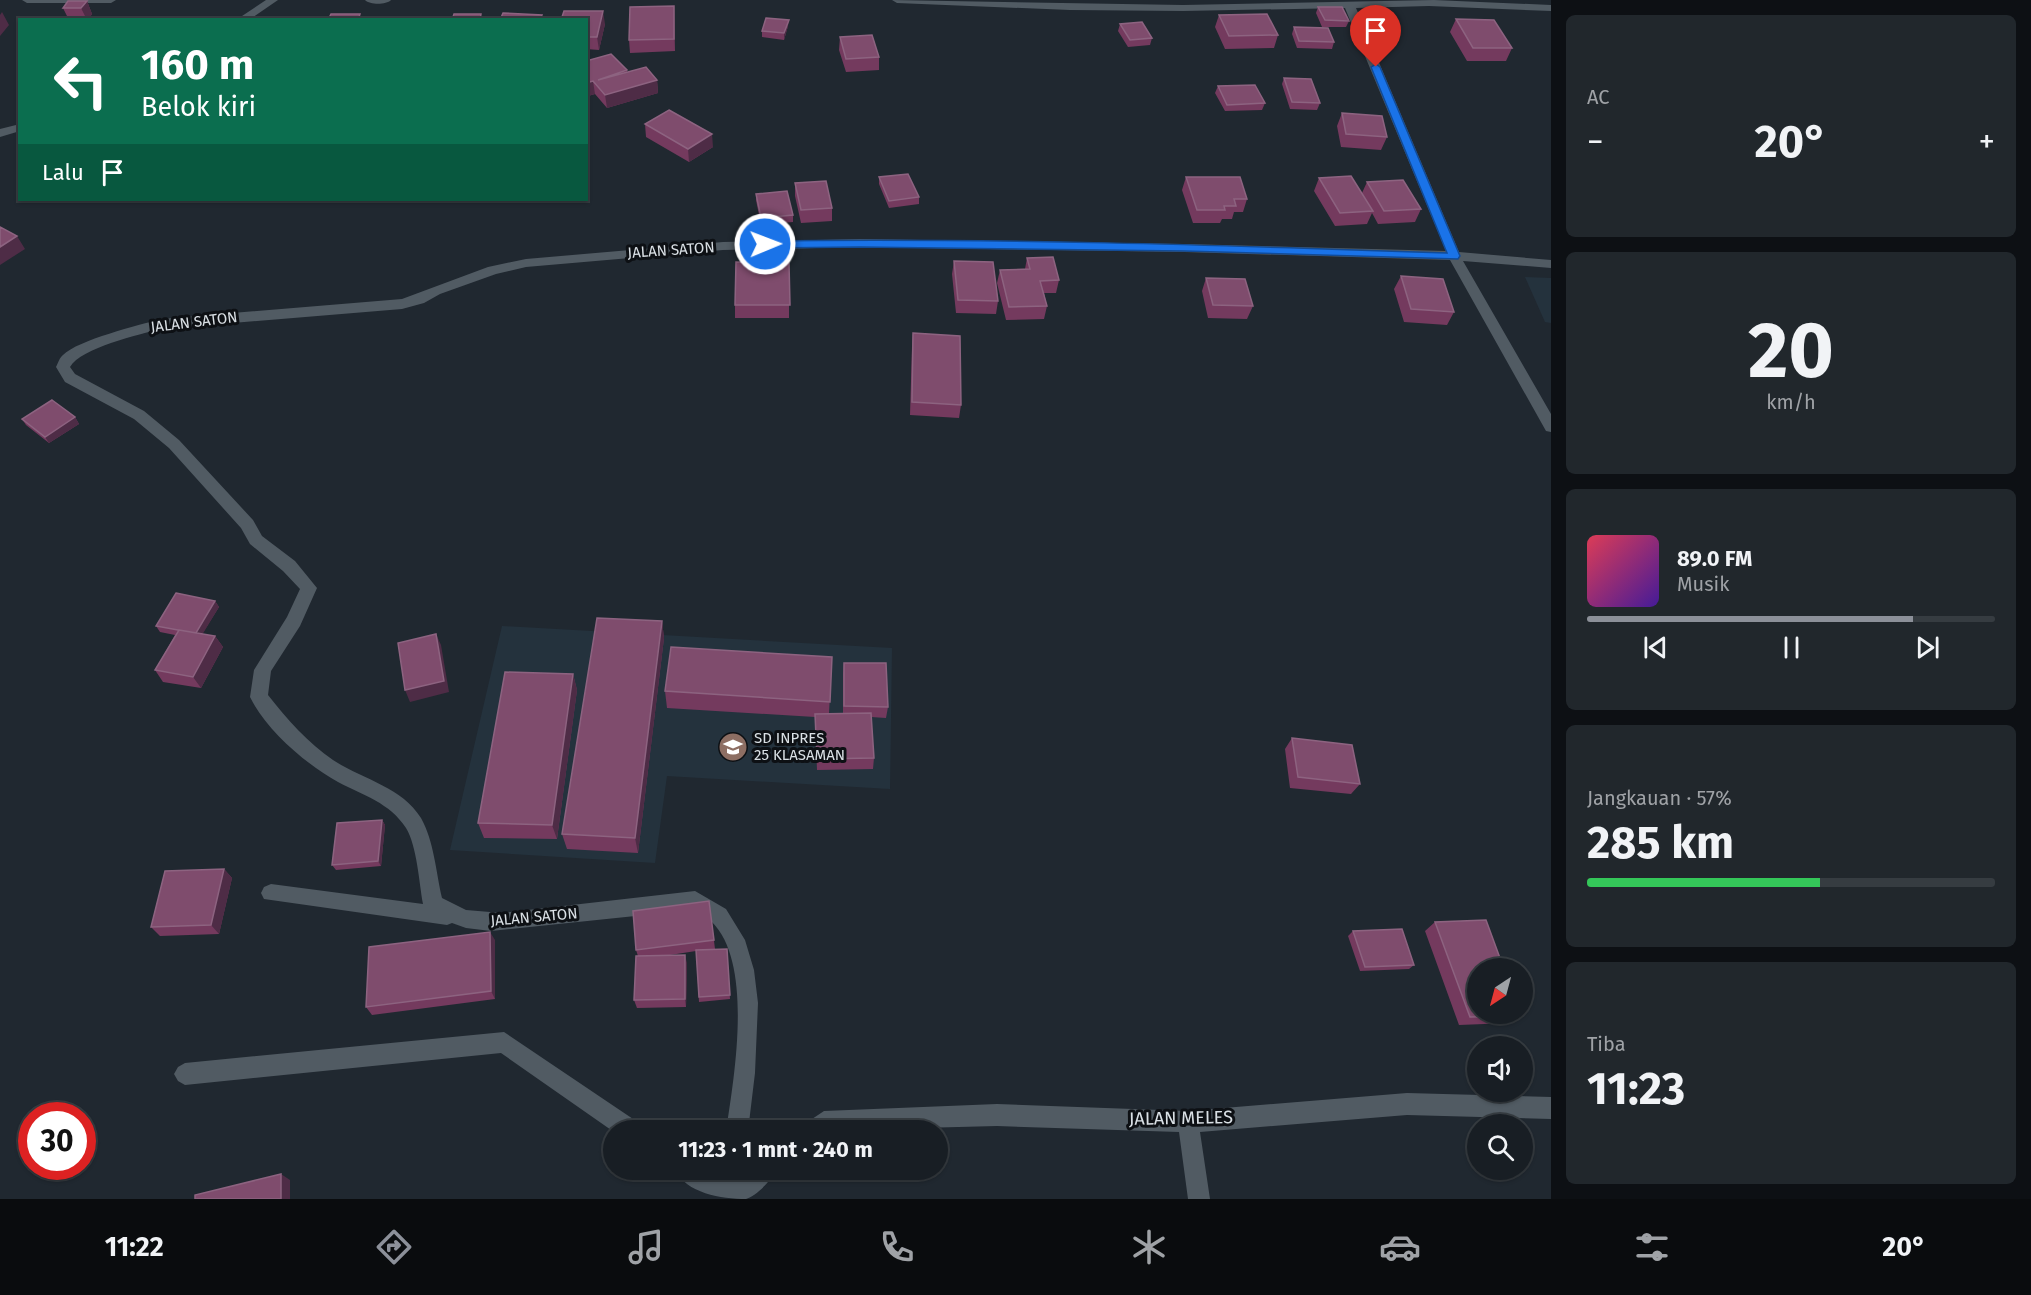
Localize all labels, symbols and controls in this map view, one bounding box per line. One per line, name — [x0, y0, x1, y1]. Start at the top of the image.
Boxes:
pin — [1350, 5, 1401, 67]
icon: arrive — [1359, 14, 1392, 47]
text: 160 m — [141, 40, 254, 90]
icon: left — [42, 42, 120, 120]
text: AC — [1587, 85, 1609, 109]
text: Belok kiri — [141, 91, 256, 123]
text: 20° — [1754, 115, 1828, 169]
text: − — [1587, 122, 1604, 162]
text: + — [1979, 122, 1995, 162]
icon: arrive — [96, 156, 129, 189]
text: Lalu — [42, 159, 84, 186]
position arrow — [733, 212, 797, 276]
street label: JALAN SATON — [627, 238, 715, 262]
text: 20 — [1748, 304, 1834, 398]
street label: JALAN SATON — [150, 308, 238, 336]
text: km/h — [1766, 390, 1816, 414]
text: 89.0 FM — [1677, 545, 1752, 572]
text: Musik — [1677, 572, 1729, 596]
icon: previous — [1639, 631, 1672, 664]
icon: pause — [1775, 631, 1808, 664]
icon: next — [1911, 631, 1944, 664]
place label: SD INPRES 25 KLASAMAN — [754, 729, 845, 764]
school or university icon: SD INPRES 25 KLASAMAN — [717, 731, 749, 763]
text: Jangkauan · 57% — [1587, 786, 1732, 810]
text: 285 km — [1587, 816, 1734, 870]
street label: JALAN SATON — [490, 904, 578, 930]
north arrow — [1467, 958, 1533, 1024]
map controls — [1467, 958, 1533, 1180]
text: Tiba — [1587, 1032, 1626, 1056]
button: sound — [1467, 1036, 1533, 1102]
text: 11:23 — [1587, 1062, 1685, 1116]
speed limit sign: 30 — [18, 1102, 96, 1180]
street label: JALAN MELES — [1129, 1106, 1233, 1130]
button: search — [1467, 1114, 1533, 1180]
text: 11:23 · 1 mnt · 240 m — [678, 1136, 873, 1163]
icon: directions — [373, 1226, 415, 1268]
icon: music — [625, 1226, 667, 1268]
icon: phone — [876, 1226, 918, 1268]
icon: climate — [1128, 1226, 1170, 1268]
icon: car — [1379, 1226, 1421, 1268]
icon: filters — [1631, 1226, 1673, 1268]
text: 11:22 — [105, 1231, 164, 1263]
text: 20° — [1882, 1231, 1926, 1263]

